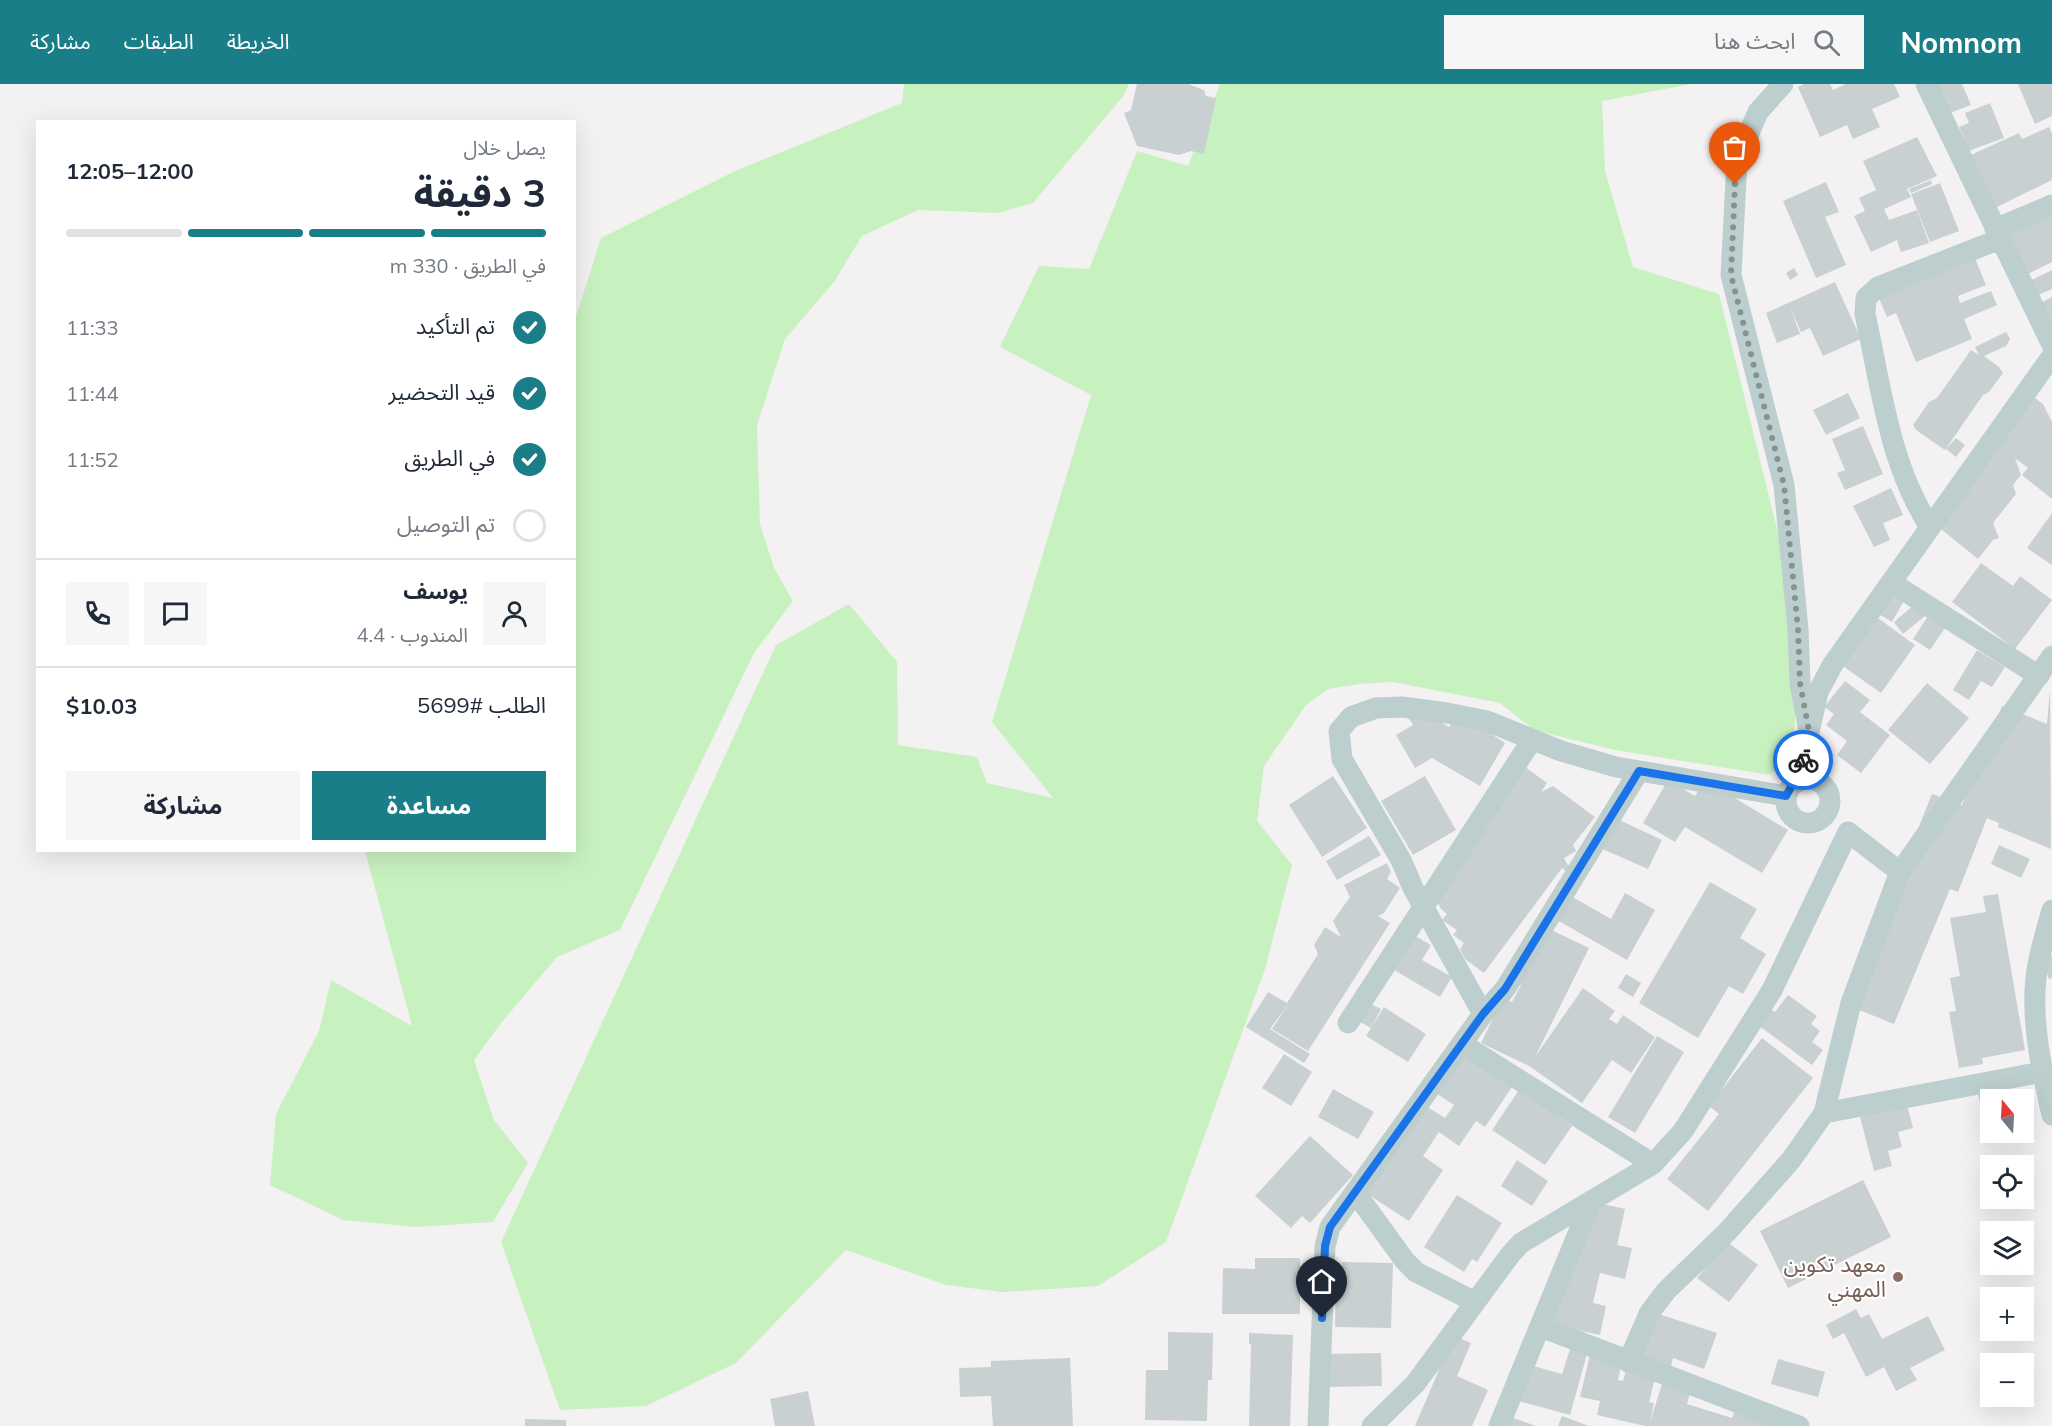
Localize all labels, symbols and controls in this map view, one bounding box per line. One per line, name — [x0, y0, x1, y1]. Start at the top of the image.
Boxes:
search box — [1444, 15, 1864, 69]
text: Nomnom — [1900, 25, 2022, 60]
icon: search — [1810, 26, 1843, 59]
text: ابحث هنا — [1714, 27, 1795, 55]
text: مشاركة — [30, 28, 91, 54]
text: الطبقات — [124, 28, 194, 54]
text: الخريطة — [227, 28, 290, 54]
pin — [1709, 122, 1760, 184]
icon: bag — [1718, 131, 1751, 164]
text: يصل خلال — [464, 135, 546, 160]
text: 12:00–12:05 — [66, 157, 194, 185]
text: 3 دقيقة — [414, 168, 546, 217]
text: في الطريق · 330 m — [390, 253, 546, 278]
icon: check — [513, 311, 546, 344]
text: تم التأكيد — [416, 312, 495, 340]
text: 11:33 — [66, 315, 119, 340]
icon: check — [513, 377, 546, 410]
text: قيد التحضير — [389, 378, 495, 406]
text: 11:44 — [66, 381, 119, 406]
icon: check — [513, 443, 546, 476]
text: في الطريق — [404, 444, 495, 472]
text: 11:52 — [66, 447, 119, 472]
text: تم التوصيل — [397, 510, 495, 538]
text: يوسف — [403, 577, 468, 605]
button: phone — [66, 582, 129, 645]
button: chat — [144, 582, 207, 645]
button: person — [483, 582, 546, 645]
text: المندوب · 4.4 — [357, 622, 468, 647]
text: الطلب #5699 — [417, 691, 546, 719]
text: $10.03 — [66, 692, 137, 720]
courier — [1773, 730, 1833, 790]
icon: bike — [1787, 744, 1820, 777]
button: مشاركة — [66, 771, 300, 840]
button: مساعدة — [312, 771, 546, 840]
north arrow — [1980, 1089, 2034, 1143]
map controls — [1980, 1089, 2034, 1407]
button: locate — [1980, 1155, 2034, 1209]
button: layers — [1980, 1221, 2034, 1275]
place label: معهد تكوين المهني — [1784, 1250, 1886, 1306]
pin — [1296, 1256, 1347, 1318]
icon: home — [1305, 1265, 1338, 1298]
marker: معهد تكوين المهني — [1891, 1270, 1905, 1284]
button: + — [1980, 1287, 2034, 1341]
button: − — [1980, 1353, 2034, 1407]

